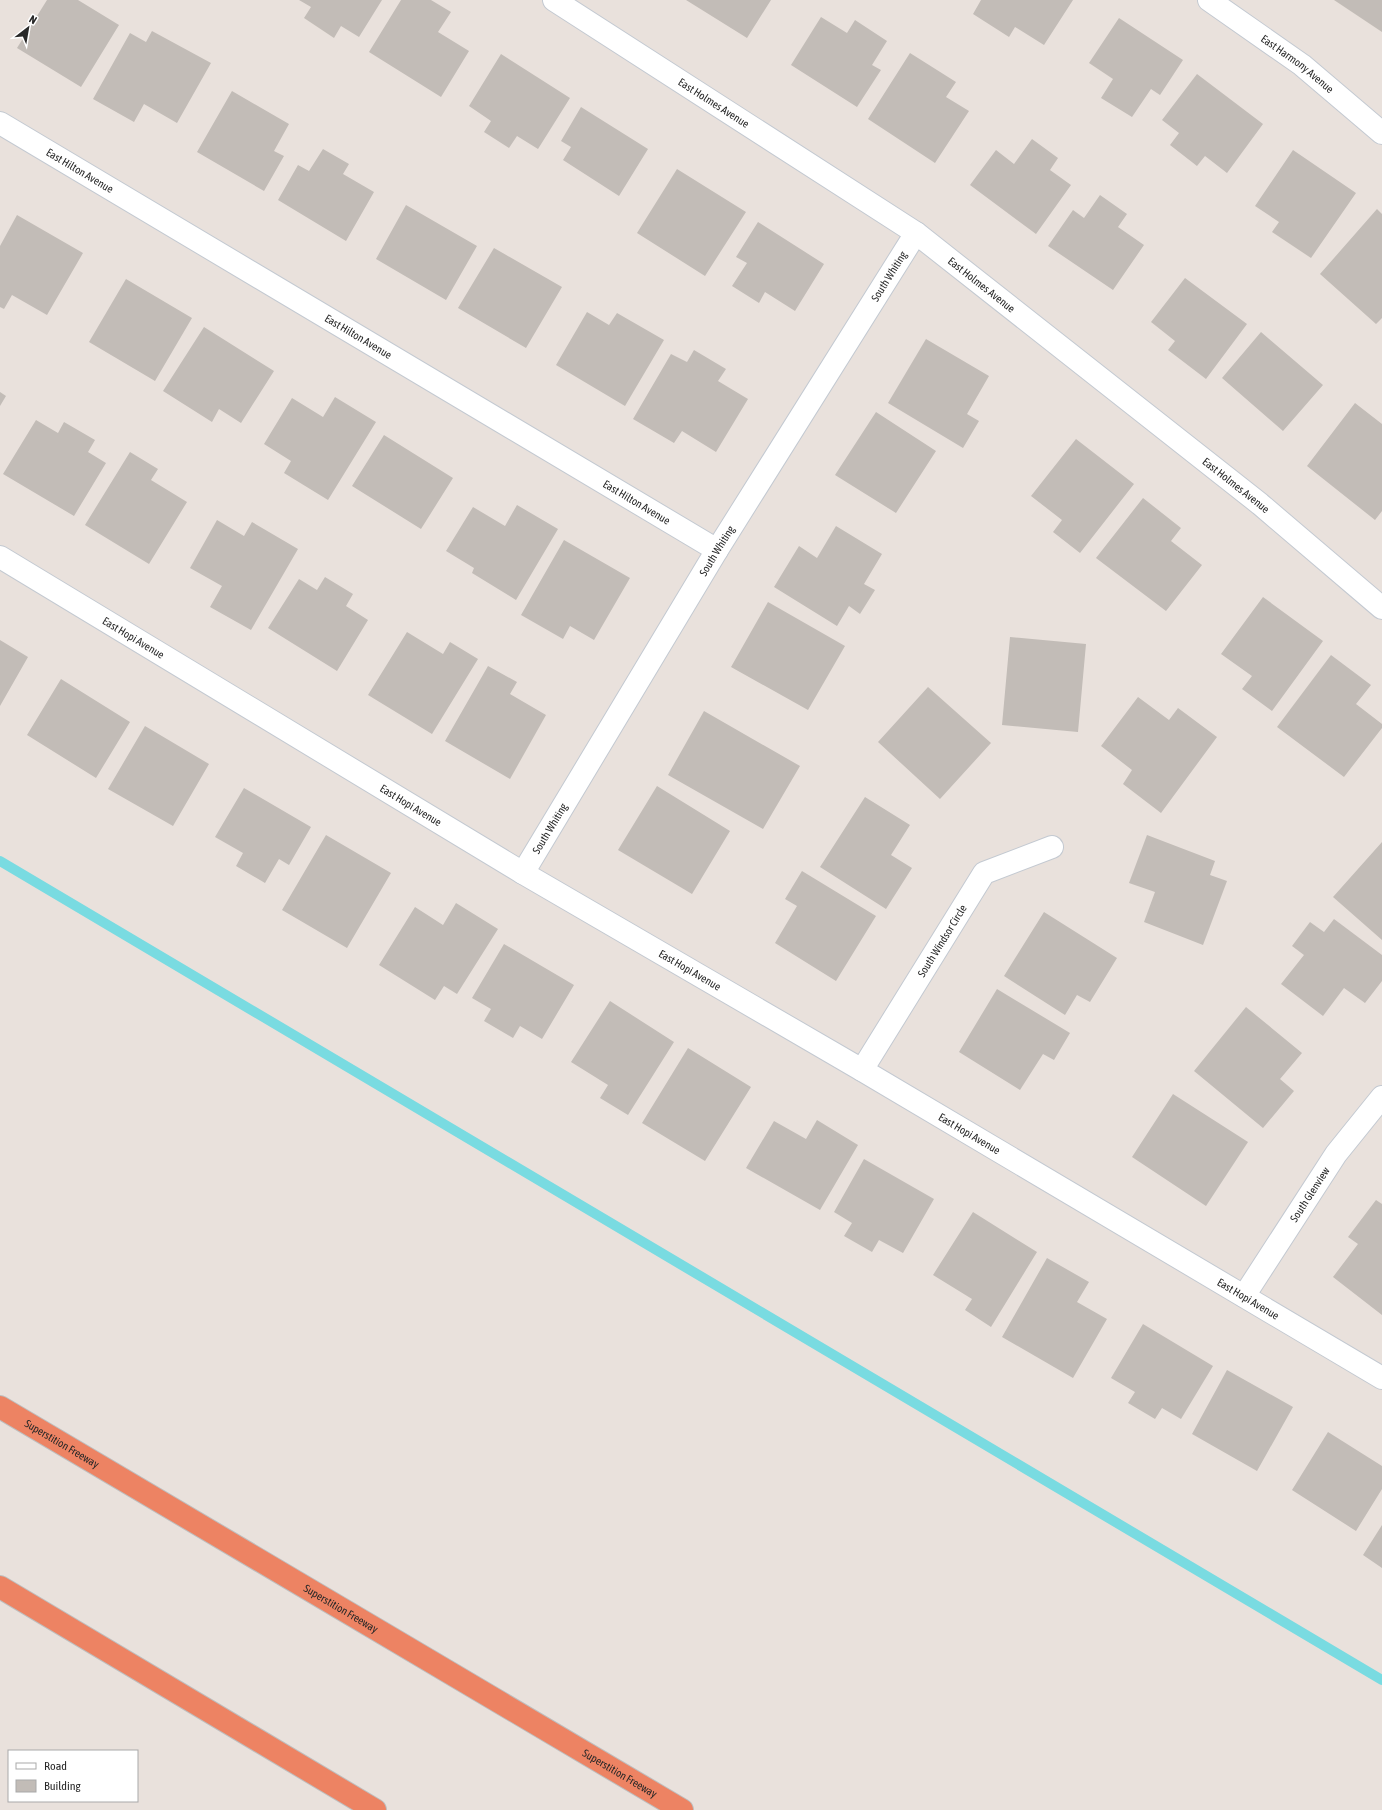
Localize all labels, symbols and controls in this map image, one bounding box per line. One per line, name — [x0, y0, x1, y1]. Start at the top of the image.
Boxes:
north arrow — [8, 8, 48, 48]
text: N — [27, 13, 39, 26]
street label: East Harmony Avenue — [1259, 32, 1336, 95]
street label: East Holmes Avenue — [676, 76, 751, 130]
street label: East Hilton Avenue — [44, 146, 116, 195]
street label: South Whiting — [869, 249, 909, 303]
street label: East Holmes Avenue — [946, 255, 1017, 315]
street label: East Hilton Avenue — [323, 312, 394, 361]
street label: East Holmes Avenue — [1200, 455, 1272, 515]
street label: East Hilton Avenue — [601, 478, 672, 527]
street label: South Whiting — [697, 523, 737, 578]
street label: East Hopi Avenue — [101, 615, 166, 661]
street label: East Hopi Avenue — [378, 782, 444, 828]
street label: South Whiting — [530, 801, 570, 856]
street label: South Windsor Circle — [915, 902, 969, 979]
street label: East Hopi Avenue — [657, 947, 723, 993]
street label: East Hopi Avenue — [936, 1111, 1002, 1157]
street label: South Glenview — [1288, 1165, 1332, 1224]
street label: East Hopi Avenue — [1215, 1276, 1281, 1322]
street label: Superstition Freeway — [23, 1417, 102, 1470]
street label: Superstition Freeway — [302, 1582, 381, 1635]
street label: Superstition Freeway — [581, 1747, 660, 1800]
legend — [8, 1750, 138, 1802]
text: Road — [44, 1759, 67, 1773]
text: Building — [44, 1779, 82, 1793]

